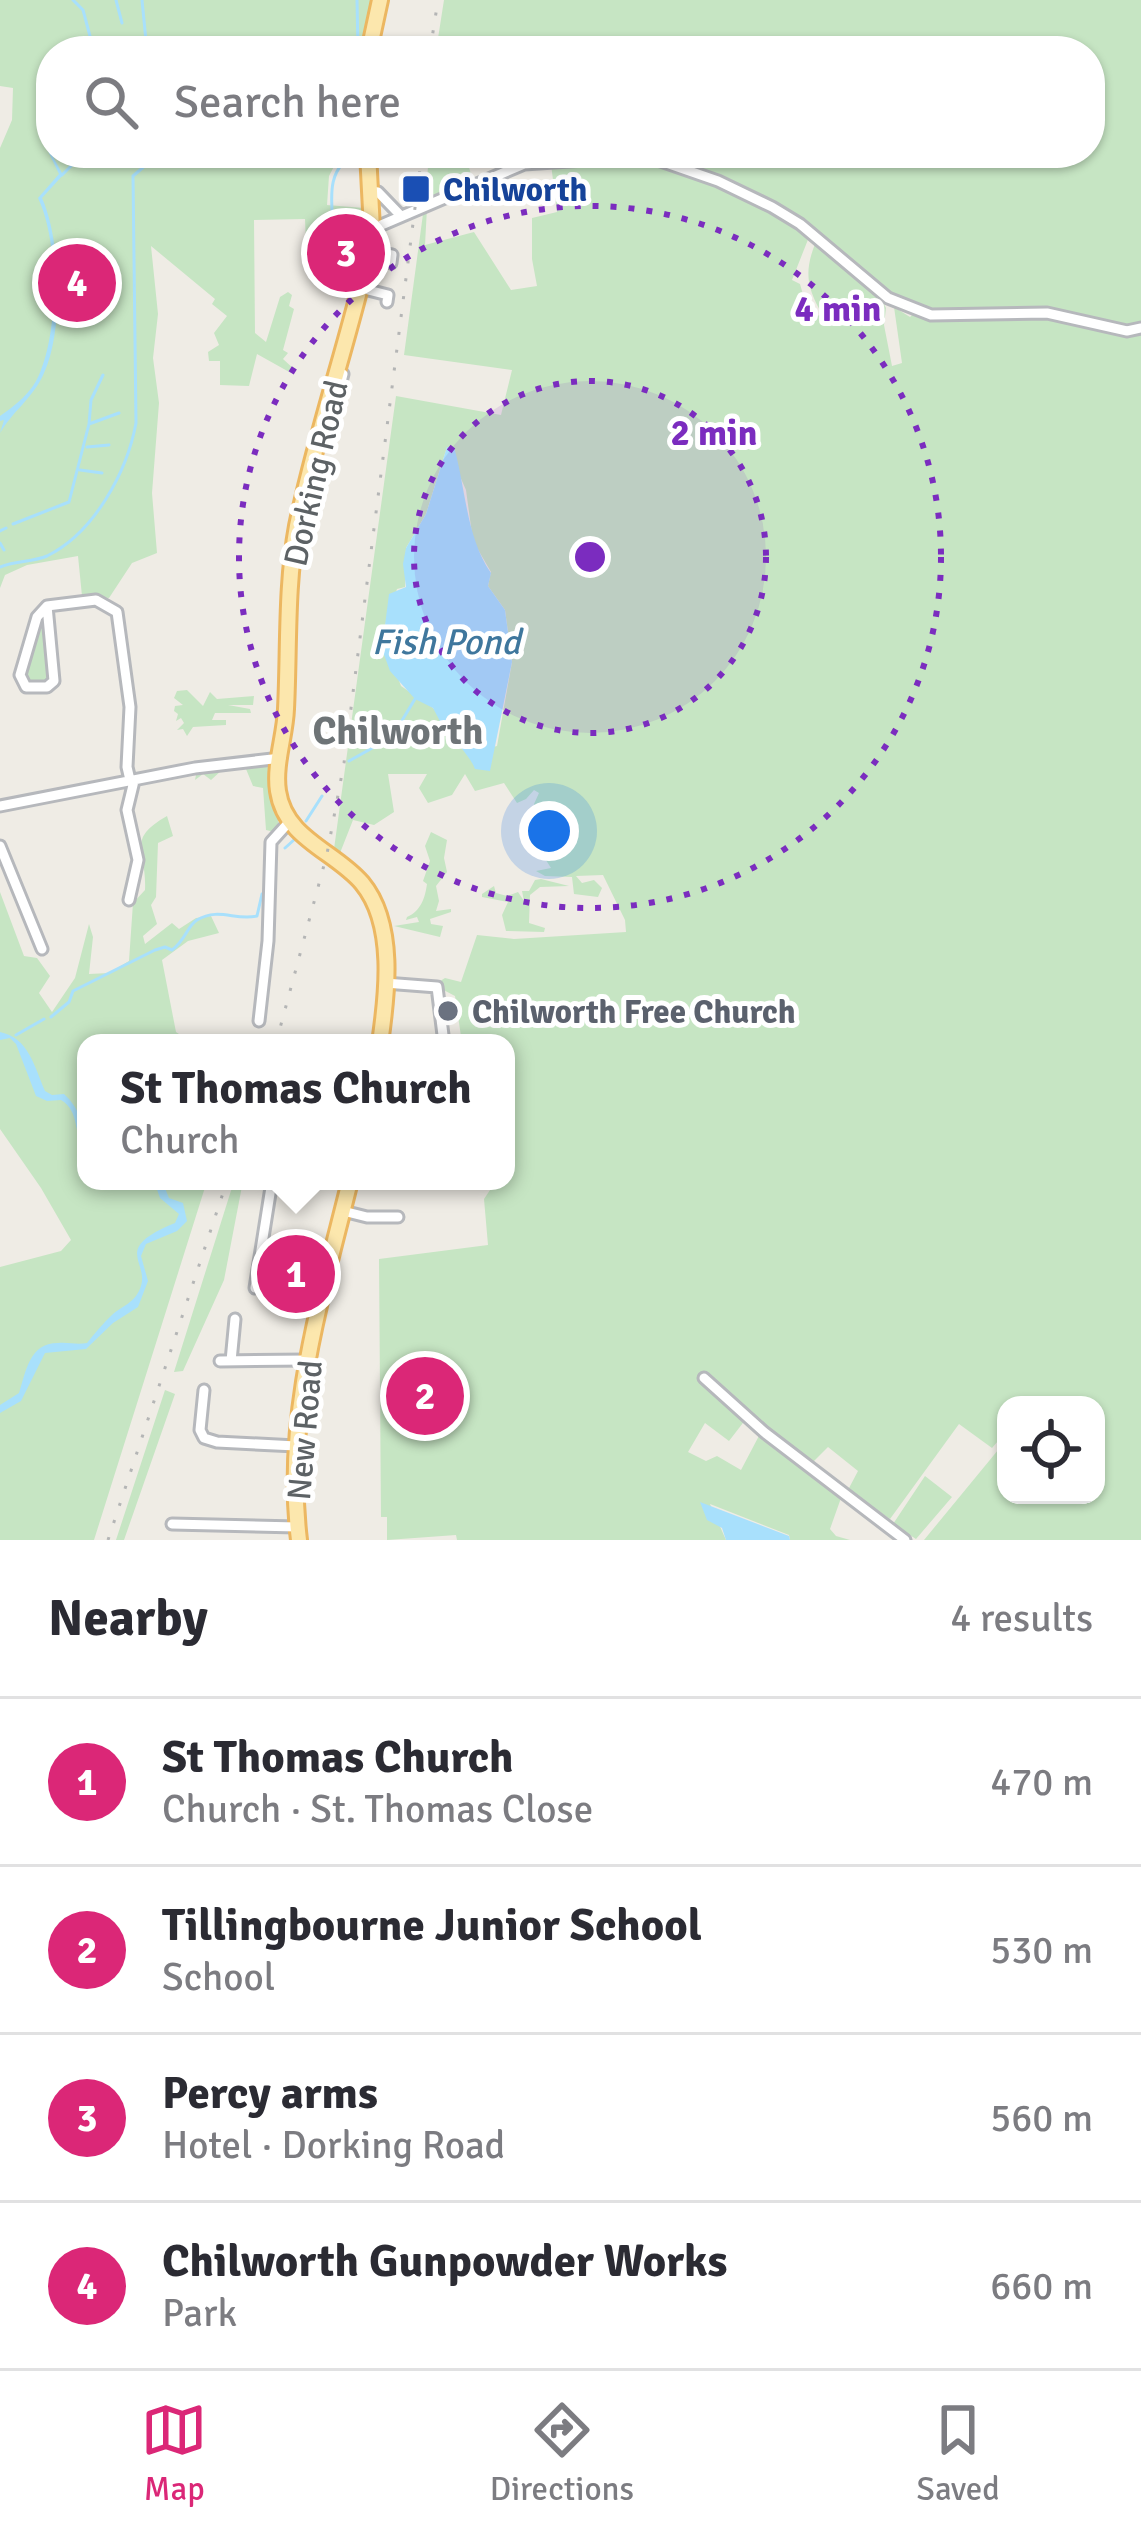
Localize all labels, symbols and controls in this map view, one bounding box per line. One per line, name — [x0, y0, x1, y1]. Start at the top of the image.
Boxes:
search box — [36, 36, 1105, 168]
icon: search — [78, 69, 144, 135]
text: Search here — [174, 75, 401, 130]
place label: Chilworth — [443, 170, 588, 211]
marker: Chilworth — [400, 173, 432, 205]
pin: 3 — [307, 208, 385, 298]
pin: 4 — [38, 238, 116, 328]
text: 4 min — [795, 287, 881, 332]
street label: Dorking Road — [275, 377, 358, 570]
text: 2 min — [671, 411, 757, 456]
centre of rings — [569, 536, 611, 578]
water label: Fish Pond — [372, 620, 524, 665]
district label: Chilworth — [313, 707, 483, 755]
your location — [519, 801, 579, 861]
place label: Chilworth Free Church — [472, 992, 796, 1033]
marker: Chilworth Free Church — [435, 998, 461, 1024]
popup — [77, 1034, 515, 1190]
text: St Thomas Church — [120, 1061, 472, 1116]
text: Church — [120, 1116, 240, 1164]
pin: 1 — [257, 1229, 335, 1319]
pin: 2 — [386, 1351, 464, 1441]
street label: New Road — [279, 1358, 332, 1502]
map controls — [997, 1396, 1105, 1504]
button: locate — [997, 1396, 1105, 1504]
text: Nearby — [48, 1587, 208, 1650]
text: 4 results — [950, 1594, 1093, 1642]
text: St Thomas Church — [162, 1730, 514, 1785]
text: 1 — [76, 1758, 98, 1806]
text: 470 m — [990, 1758, 1093, 1806]
text: Church · St. Thomas Close — [162, 1785, 593, 1833]
text: Tillingbourne Junior School — [162, 1898, 702, 1953]
text: 2 — [76, 1926, 98, 1974]
text: 530 m — [990, 1926, 1093, 1974]
text: School — [162, 1953, 275, 2001]
text: Percy arms — [162, 2066, 378, 2121]
text: 3 — [76, 2094, 98, 2142]
text: 560 m — [990, 2094, 1093, 2142]
text: Hotel · Dorking Road — [162, 2121, 505, 2169]
text: Chilworth Gunpowder Works — [162, 2234, 728, 2289]
text: 4 — [76, 2262, 98, 2310]
text: 660 m — [990, 2262, 1093, 2310]
text: Park — [162, 2289, 237, 2337]
tab: Map — [141, 2397, 207, 2510]
tab: Directions — [490, 2397, 634, 2510]
tab: Saved — [917, 2397, 1000, 2510]

